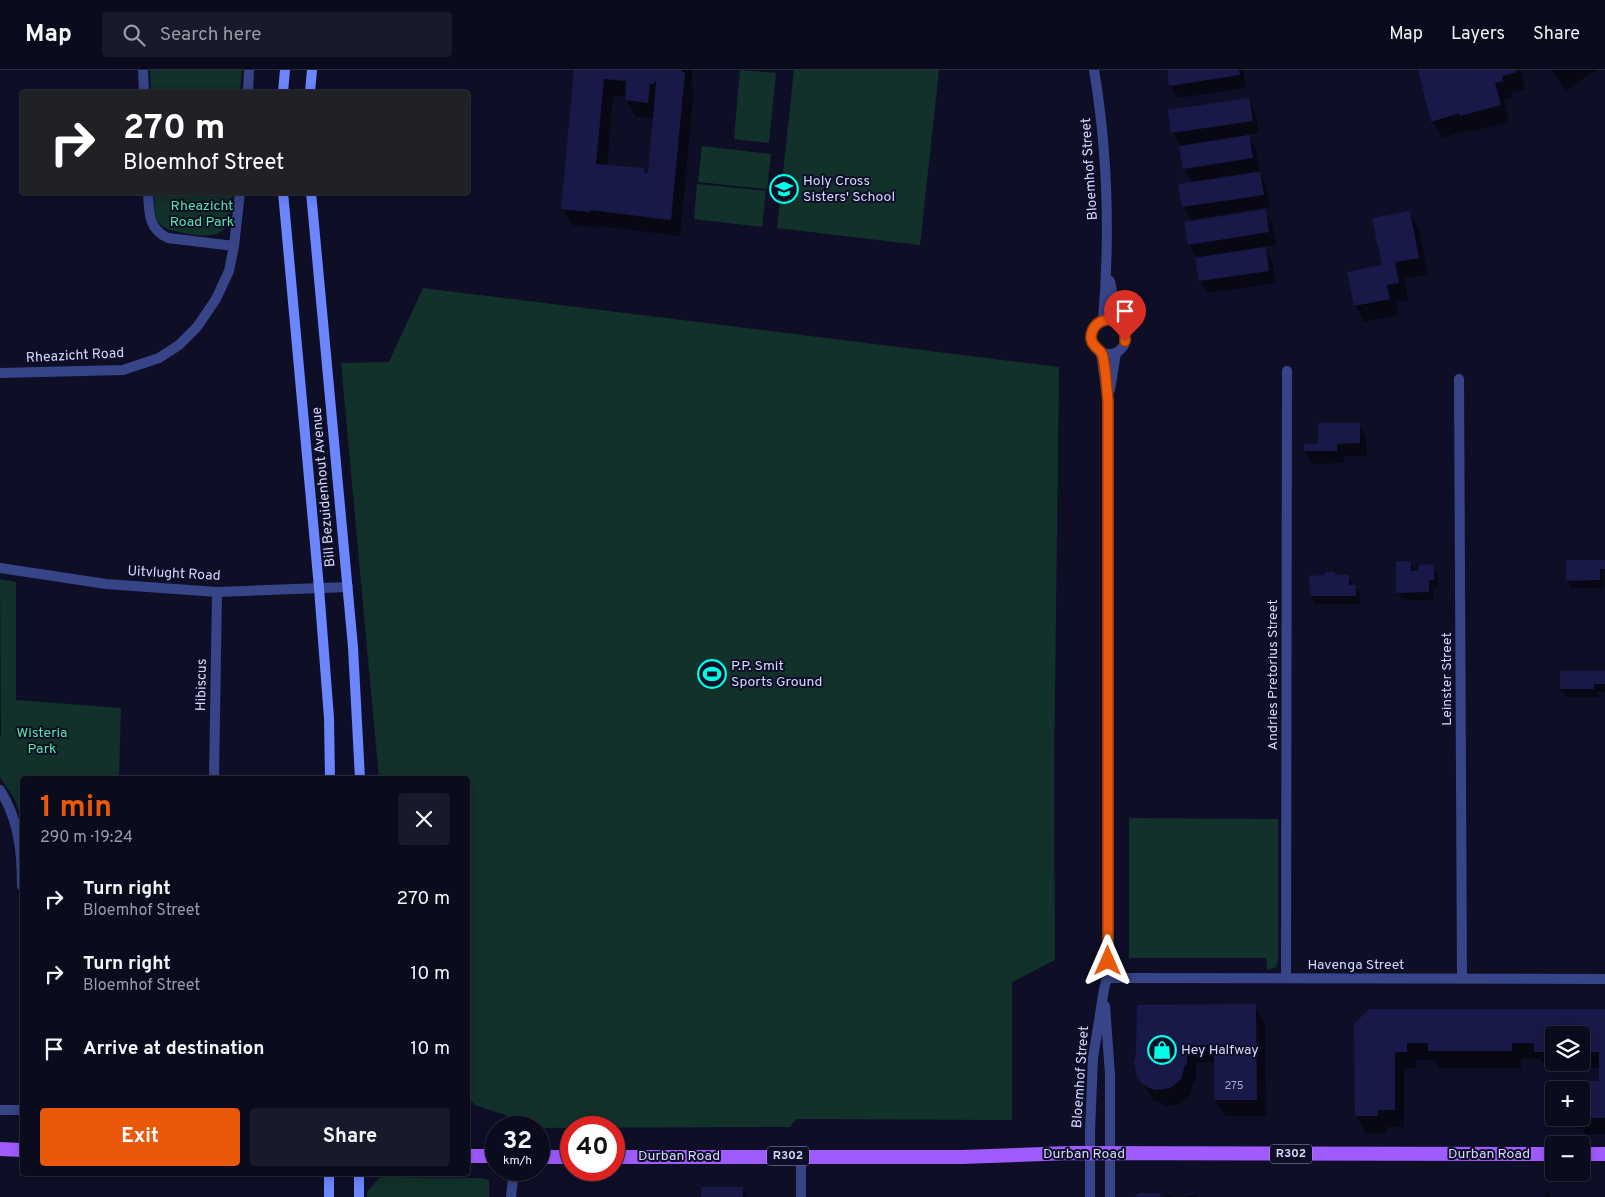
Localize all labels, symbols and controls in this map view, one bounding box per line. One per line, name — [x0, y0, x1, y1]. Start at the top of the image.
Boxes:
search box — [102, 12, 452, 57]
text: Map — [25, 20, 72, 50]
icon: search — [120, 21, 148, 49]
text: Search here — [160, 23, 261, 47]
text: Map — [1389, 23, 1423, 46]
text: Layers — [1451, 23, 1505, 46]
text: Share — [1533, 23, 1580, 46]
text: 270 m — [123, 107, 225, 151]
icon: right — [40, 110, 105, 175]
street label: Bloemhof Street — [1078, 117, 1102, 221]
text: Bloemhof Street — [123, 150, 284, 177]
place label: Holy Cross Sisters' School — [803, 173, 895, 206]
school or university icon: Holy Cross Sisters' School — [769, 174, 799, 204]
park label: Rheazicht Road Park — [170, 198, 234, 231]
pin — [1104, 290, 1146, 341]
icon: arrive — [1111, 297, 1139, 325]
street label: Rheazicht Road — [25, 345, 125, 367]
street label: Bill Bezuidenhout Avenue — [309, 406, 339, 568]
street label: Uitvlught Road — [127, 563, 221, 585]
street label: Andries Pretorius Street — [1265, 599, 1282, 751]
street label: Leinster Street — [1439, 632, 1456, 726]
place label: P.P. Smit Sports Ground — [731, 658, 822, 691]
street label: Hibiscus — [193, 659, 211, 711]
sports icon: P.P. Smit Sports Ground — [697, 659, 727, 689]
park label: Wisteria Park — [17, 725, 67, 758]
text: 1 min — [40, 790, 112, 827]
button: close — [398, 793, 450, 845]
text: 290 m · 19:24 — [40, 828, 133, 848]
text: Turn right — [83, 877, 171, 901]
icon: right — [40, 885, 68, 913]
text: 270 m — [396, 887, 450, 911]
text: Bloemhof Street — [83, 901, 200, 921]
position arrow — [1081, 934, 1133, 986]
text: Turn right — [83, 952, 171, 976]
street label: Havenga Street — [1308, 957, 1404, 974]
icon: right — [40, 960, 68, 988]
text: 10 m — [410, 962, 450, 986]
text: Bloemhof Street — [83, 976, 200, 996]
street label: Bloemhof Street — [1069, 1025, 1093, 1129]
map controls — [1545, 1026, 1590, 1181]
button: layers — [1545, 1026, 1590, 1071]
icon: arrive — [40, 1035, 68, 1063]
shop icon: Hey Halfway — [1147, 1035, 1177, 1065]
text: Arrive at destination — [83, 1037, 264, 1061]
text: 10 m — [410, 1037, 450, 1061]
place label: Hey Halfway — [1181, 1042, 1259, 1059]
house number: 275 — [1224, 1079, 1244, 1093]
button: + — [1545, 1081, 1590, 1126]
button: Exit — [40, 1108, 240, 1166]
button: Share — [250, 1108, 450, 1166]
speed limit sign: 40 — [560, 1116, 625, 1181]
text: 32 — [503, 1126, 532, 1158]
button: − — [1545, 1136, 1590, 1181]
road number: R302 — [1270, 1144, 1312, 1164]
road number: R302 — [767, 1146, 809, 1166]
street label: Durban Road — [1043, 1146, 1125, 1163]
street label: Durban Road — [1448, 1146, 1530, 1163]
street label: Durban Road — [638, 1148, 720, 1165]
text: km/h — [503, 1153, 532, 1169]

